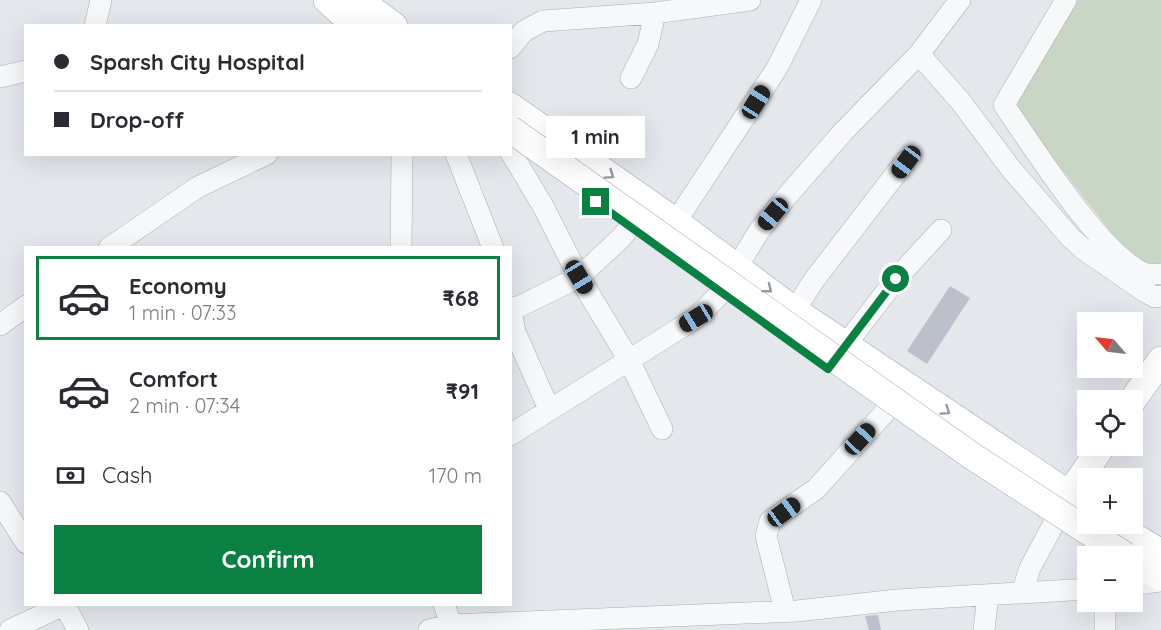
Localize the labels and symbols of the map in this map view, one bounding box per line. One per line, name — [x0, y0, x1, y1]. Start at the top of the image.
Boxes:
car — [739, 82, 773, 122]
callout: 1 min — [546, 115, 646, 157]
car — [888, 142, 924, 182]
one-way arrow — [603, 168, 614, 179]
route end — [582, 188, 609, 215]
car — [755, 194, 791, 234]
car — [562, 257, 596, 297]
route start — [882, 265, 909, 292]
one-way arrow — [761, 282, 772, 293]
car — [676, 301, 716, 335]
north arrow — [1077, 312, 1143, 378]
one-way arrow — [940, 404, 951, 415]
car — [841, 420, 879, 458]
car — [764, 494, 804, 530]

